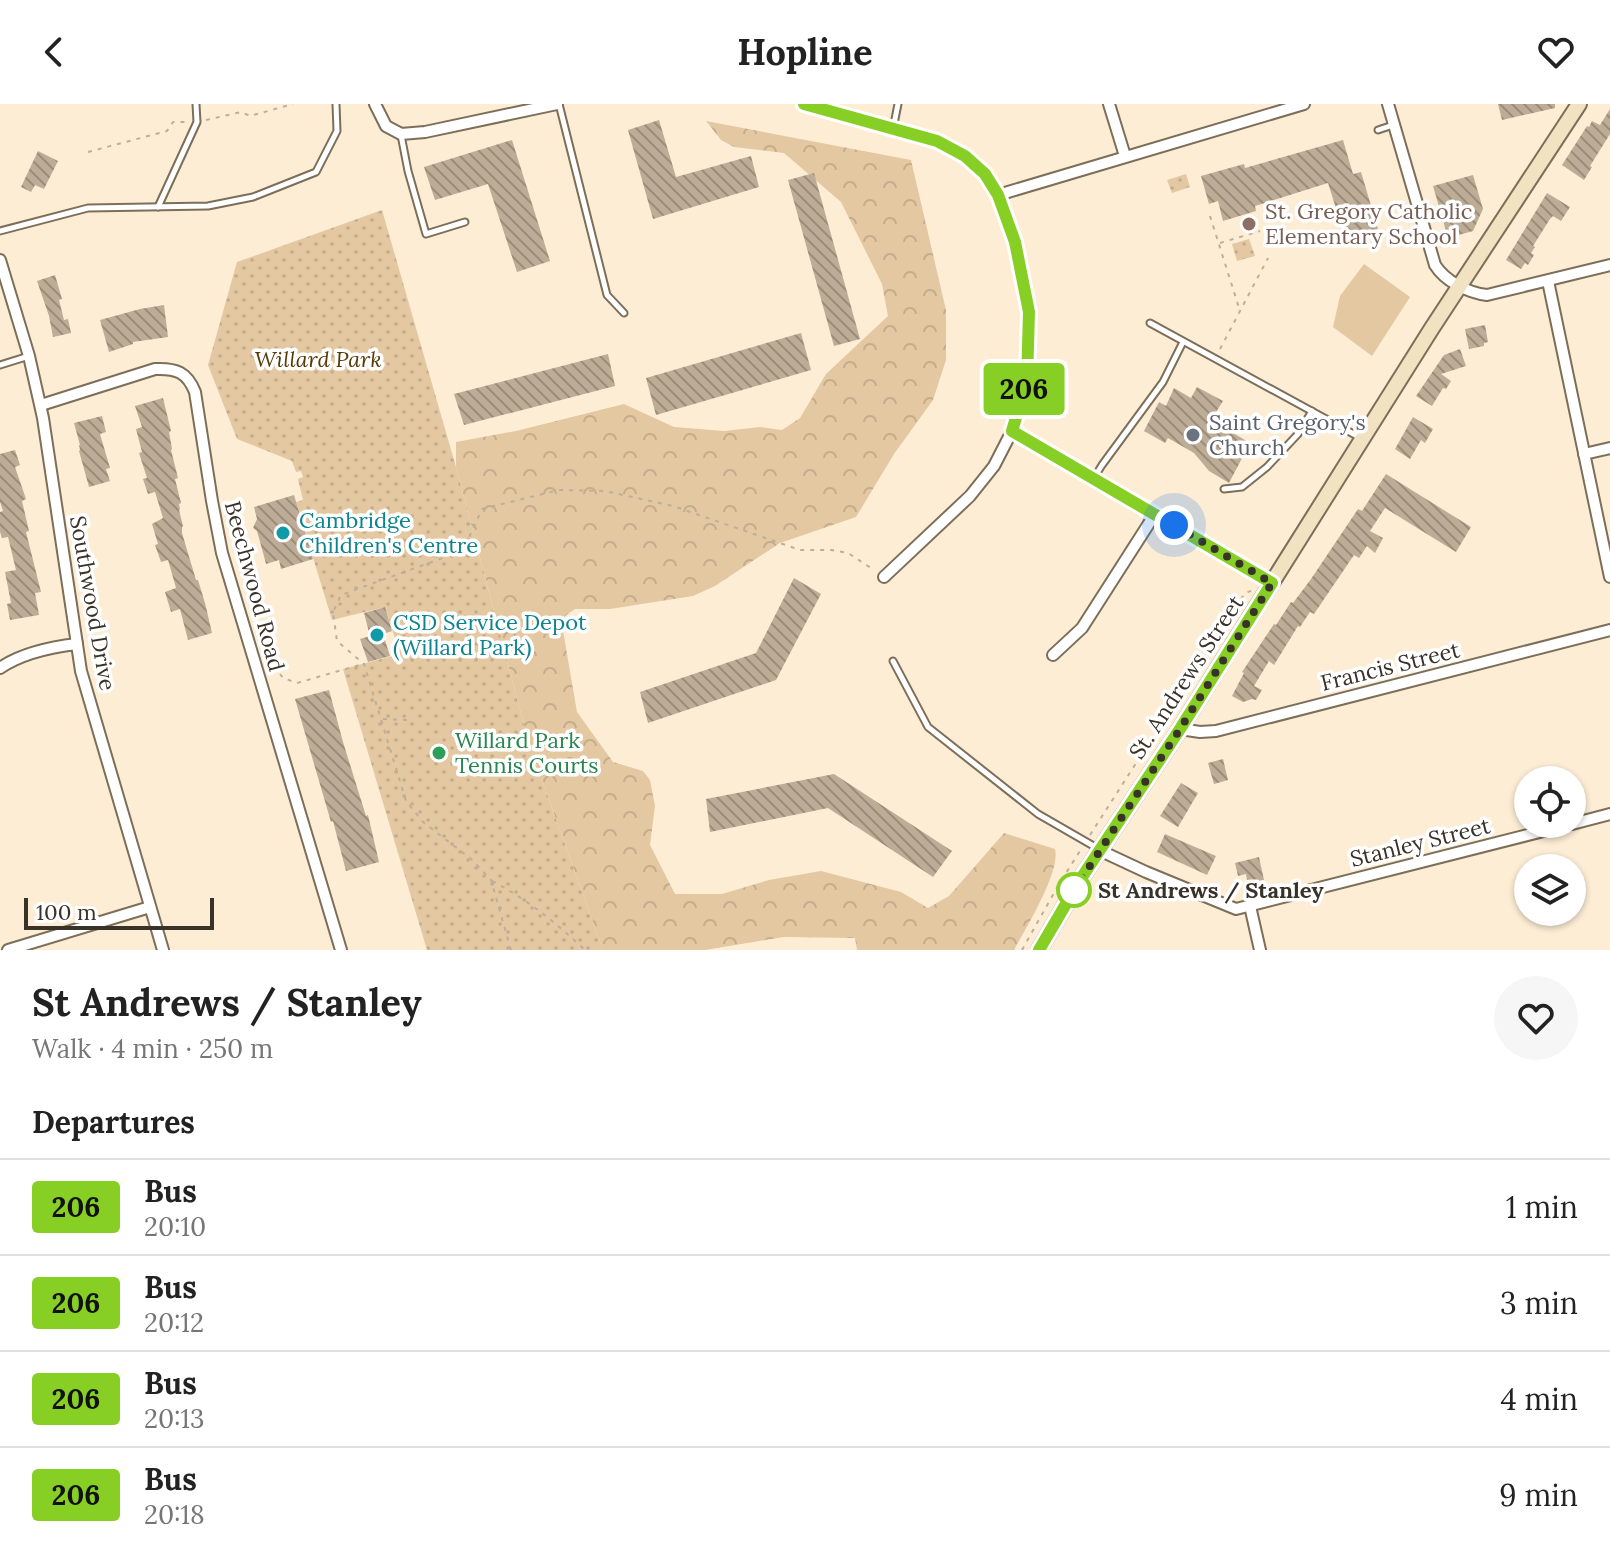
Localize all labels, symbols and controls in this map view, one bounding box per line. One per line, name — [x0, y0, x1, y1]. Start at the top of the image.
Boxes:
text: Hopline — [737, 29, 873, 75]
icon: back — [32, 30, 76, 74]
icon: heart — [1534, 30, 1578, 74]
place label: St. Gregory Catholic Elementary School — [1265, 197, 1472, 250]
marker: St. Gregory Catholic Elementary School — [1240, 215, 1258, 233]
park label: Willard Park — [254, 345, 382, 373]
line badge: 206 — [978, 363, 1070, 415]
text: 206 — [1000, 371, 1048, 407]
place label: Saint Gregory's Church — [1209, 408, 1366, 461]
marker: Saint Gregory's Church — [1184, 426, 1202, 444]
street label: Beechwood Road — [219, 498, 291, 674]
your location — [1154, 505, 1194, 545]
place label: Cambridge Children's Centre — [299, 506, 478, 559]
street label: Southwood Drive — [64, 513, 122, 693]
marker: Cambridge Children's Centre — [274, 524, 292, 542]
street label: St. Andrews Street — [1123, 589, 1250, 764]
place label: CSD Service Depot (Willard Park) — [393, 608, 587, 661]
marker: CSD Service Depot (Willard Park) — [368, 626, 386, 644]
street label: Francis Street — [1318, 635, 1463, 697]
place label: Willard Park Tennis Courts — [455, 726, 599, 779]
marker: Willard Park Tennis Courts — [430, 744, 448, 762]
map controls — [1514, 766, 1586, 926]
button: locate — [1514, 766, 1586, 838]
street label: Stanley Street — [1347, 811, 1493, 873]
button: layers — [1514, 854, 1586, 926]
marker: St Andrews / Stanley — [1057, 873, 1091, 907]
place label: St Andrews / Stanley — [1098, 876, 1325, 904]
scale bar — [24, 894, 214, 930]
text: 100 m — [36, 898, 97, 926]
button: heart — [1494, 976, 1578, 1060]
text: St Andrews / Stanley — [32, 978, 422, 1026]
text: Walk · 4 min · 250 m — [32, 1032, 273, 1065]
text: Departures — [32, 1103, 195, 1141]
text: Bus — [144, 1172, 197, 1210]
text: 1 min — [1506, 1188, 1578, 1226]
text: 206 — [52, 1189, 100, 1225]
text: 20:10 — [144, 1210, 206, 1243]
text: Bus — [144, 1268, 197, 1306]
text: 3 min — [1500, 1284, 1578, 1322]
text: 206 — [52, 1285, 100, 1321]
text: 20:12 — [144, 1306, 204, 1339]
text: Bus — [144, 1364, 197, 1402]
text: 4 min — [1500, 1380, 1578, 1418]
text: 206 — [52, 1381, 100, 1417]
text: 20:13 — [144, 1402, 205, 1435]
text: Bus — [144, 1460, 197, 1498]
text: 9 min — [1499, 1476, 1578, 1514]
text: 206 — [52, 1477, 100, 1513]
text: 20:18 — [144, 1498, 205, 1531]

